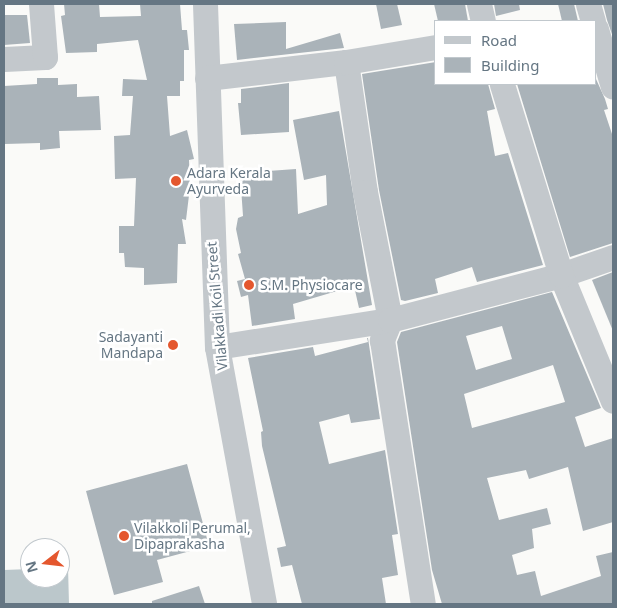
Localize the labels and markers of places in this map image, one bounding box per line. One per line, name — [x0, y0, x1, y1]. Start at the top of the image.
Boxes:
place label: Adara Kerala Ayurveda — [187, 165, 271, 198]
marker: Adara Kerala Ayurveda — [169, 174, 183, 188]
place label: S.M. Physiocare — [260, 277, 363, 293]
marker: S.M. Physiocare — [242, 278, 256, 292]
place label: Sadayanti Mandapa — [99, 329, 163, 362]
marker: Sadayanti Mandapa — [167, 339, 179, 351]
place label: Vilakkoli Perumal, Dipaprakasha — [134, 520, 251, 552]
marker: Vilakkoli Perumal, Dipaprakasha — [118, 530, 130, 542]

